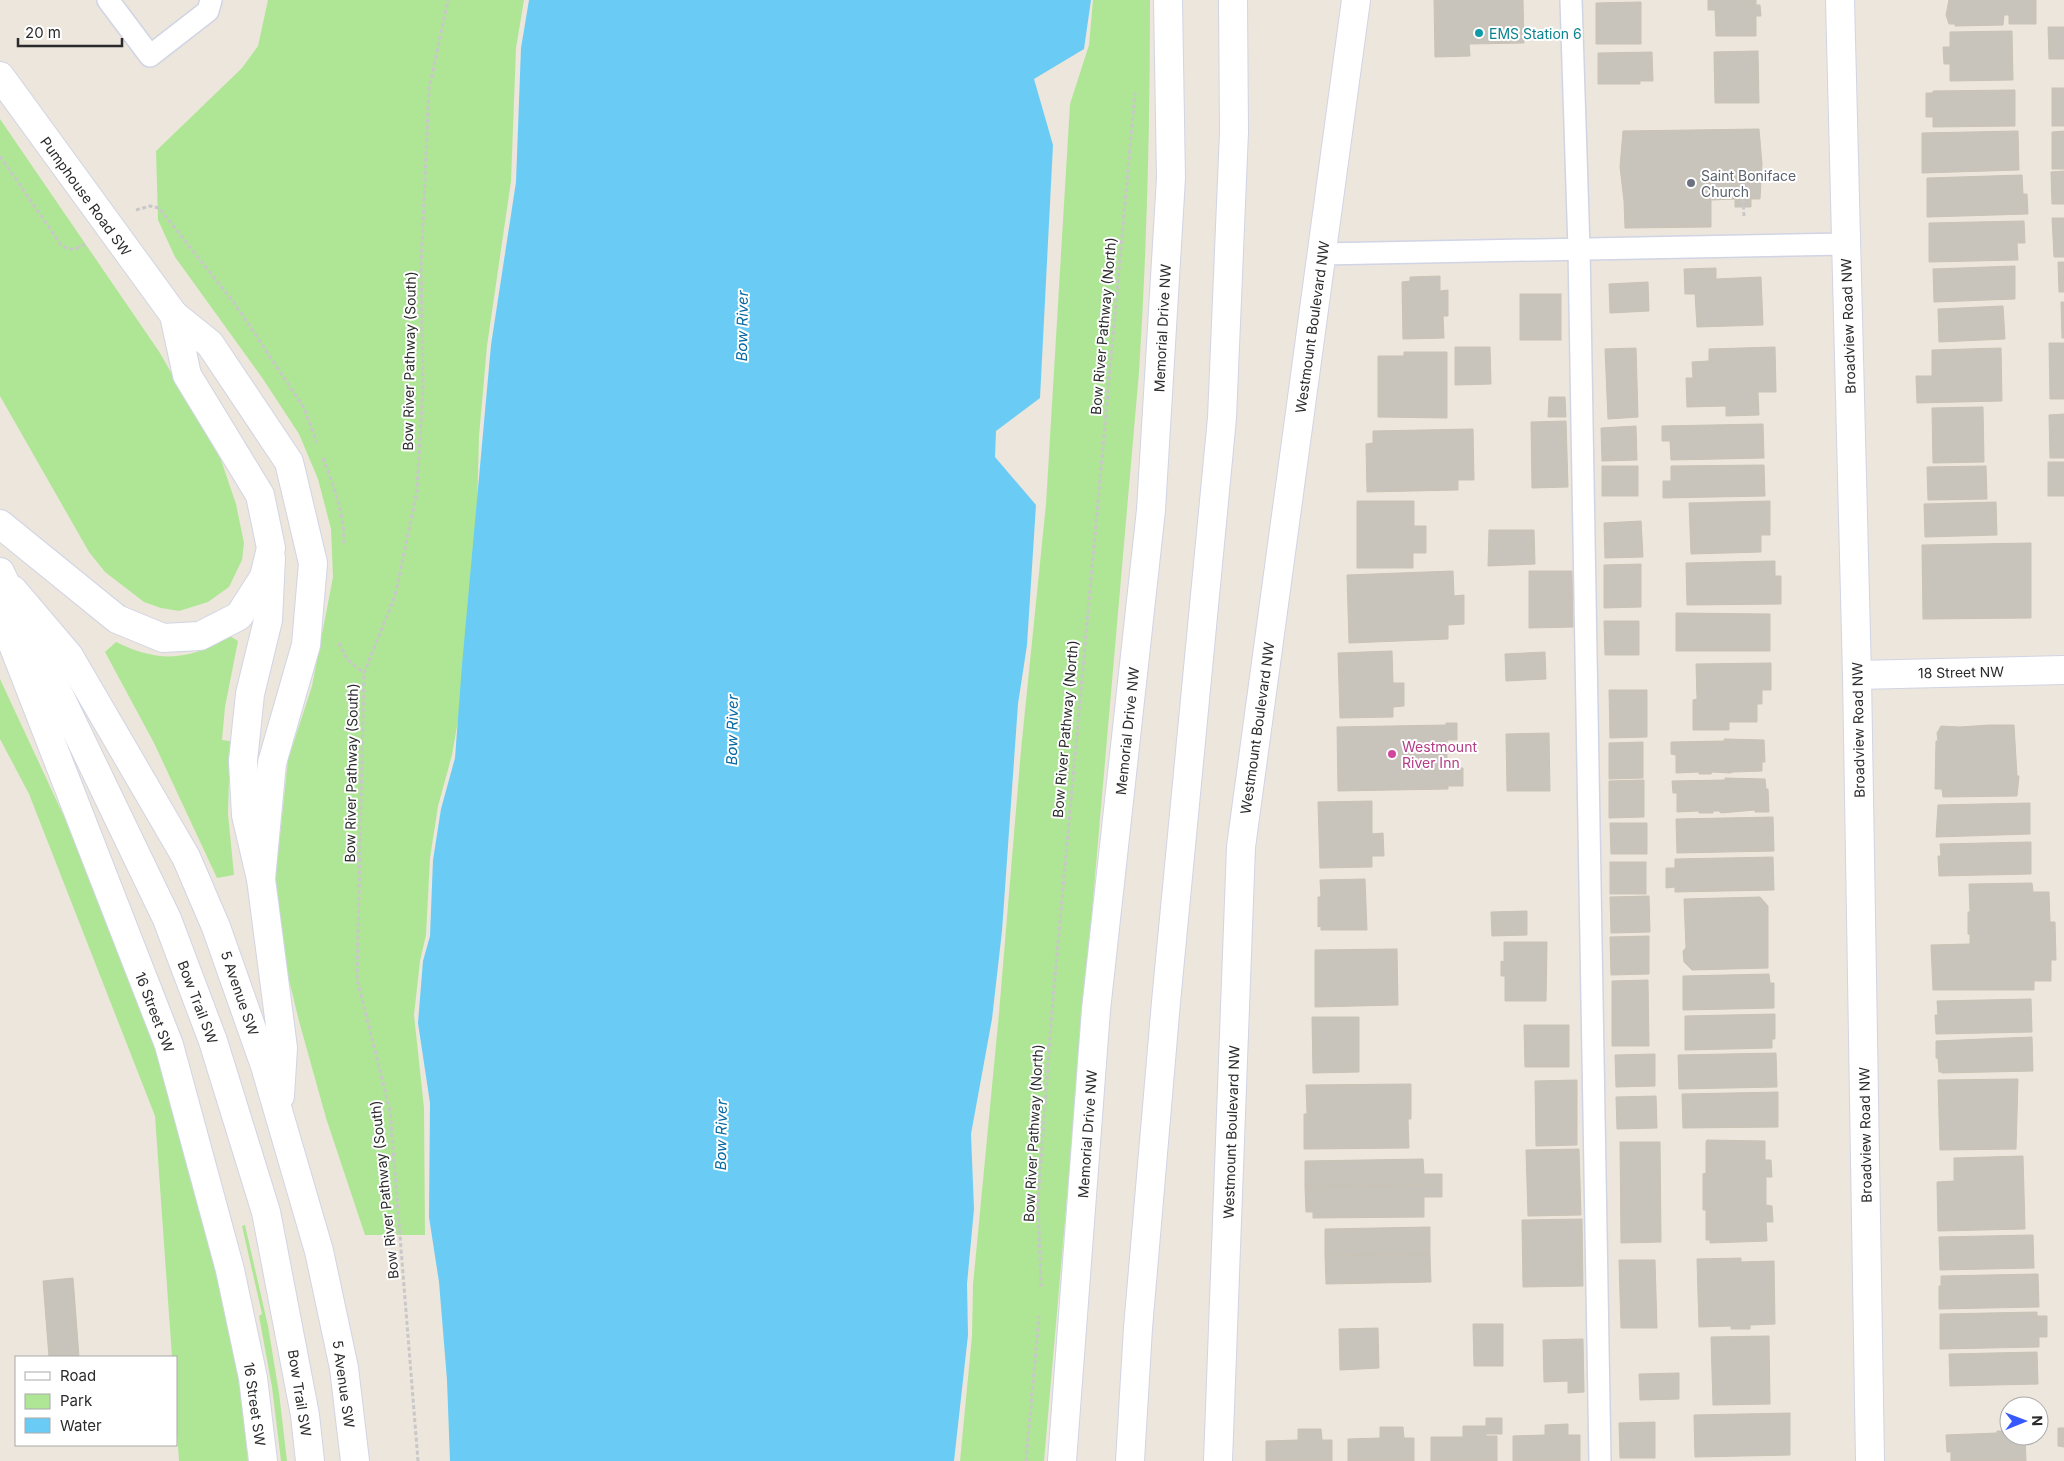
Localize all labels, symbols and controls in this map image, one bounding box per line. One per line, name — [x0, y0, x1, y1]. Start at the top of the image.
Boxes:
scale bar — [18, 15, 121, 47]
text: 20 m — [25, 23, 61, 42]
place label: EMS Station 6 — [1489, 25, 1582, 42]
marker: EMS Station 6 — [1473, 27, 1485, 39]
street label: Pumphouse Road SW — [37, 133, 135, 259]
place label: Saint Boniface Church — [1701, 167, 1796, 200]
marker: Saint Boniface Church — [1685, 177, 1697, 189]
street label: Bow River Pathway (North) — [1087, 237, 1119, 415]
street label: Westmount Boulevard NW — [1292, 240, 1333, 414]
street label: Broadview Road NW — [1837, 258, 1859, 394]
street label: Memorial Drive NW — [1150, 263, 1174, 393]
street label: Bow River Pathway (South) — [399, 271, 419, 451]
water label: Bow River — [732, 290, 752, 362]
street label: Bow River Pathway (North) — [1049, 640, 1081, 818]
street label: Westmount Boulevard NW — [1237, 641, 1278, 815]
street label: Broadview Road NW — [1848, 662, 1868, 798]
street label: 18 Street NW — [1918, 663, 2004, 681]
street label: Memorial Drive NW — [1112, 666, 1142, 796]
street label: Bow River Pathway (South) — [341, 683, 361, 863]
water label: Bow River — [722, 694, 742, 766]
place label: Westmount River Inn — [1402, 738, 1477, 771]
marker: Westmount River Inn — [1386, 748, 1398, 760]
street label: 5 Avenue SW — [218, 948, 262, 1038]
street label: Bow Trail SW — [174, 958, 222, 1046]
street label: 16 Street SW — [132, 969, 178, 1055]
street label: Bow River Pathway (North) — [1020, 1044, 1046, 1222]
street label: Westmount Boulevard NW — [1219, 1045, 1243, 1219]
street label: Broadview Road NW — [1855, 1067, 1875, 1203]
street label: Memorial Drive NW — [1074, 1069, 1100, 1199]
water label: Bow River — [711, 1099, 731, 1171]
street label: Bow River Pathway (South) — [366, 1100, 402, 1280]
street label: 5 Avenue SW — [329, 1339, 359, 1429]
street label: Bow Trail SW — [285, 1348, 315, 1438]
legend — [15, 1356, 178, 1446]
street label: 16 Street SW — [241, 1361, 269, 1447]
text: Road — [60, 1366, 96, 1385]
text: Park — [60, 1391, 93, 1410]
north arrow — [1999, 1396, 2049, 1446]
text: N — [2029, 1415, 2046, 1426]
text: Water — [60, 1416, 102, 1435]

